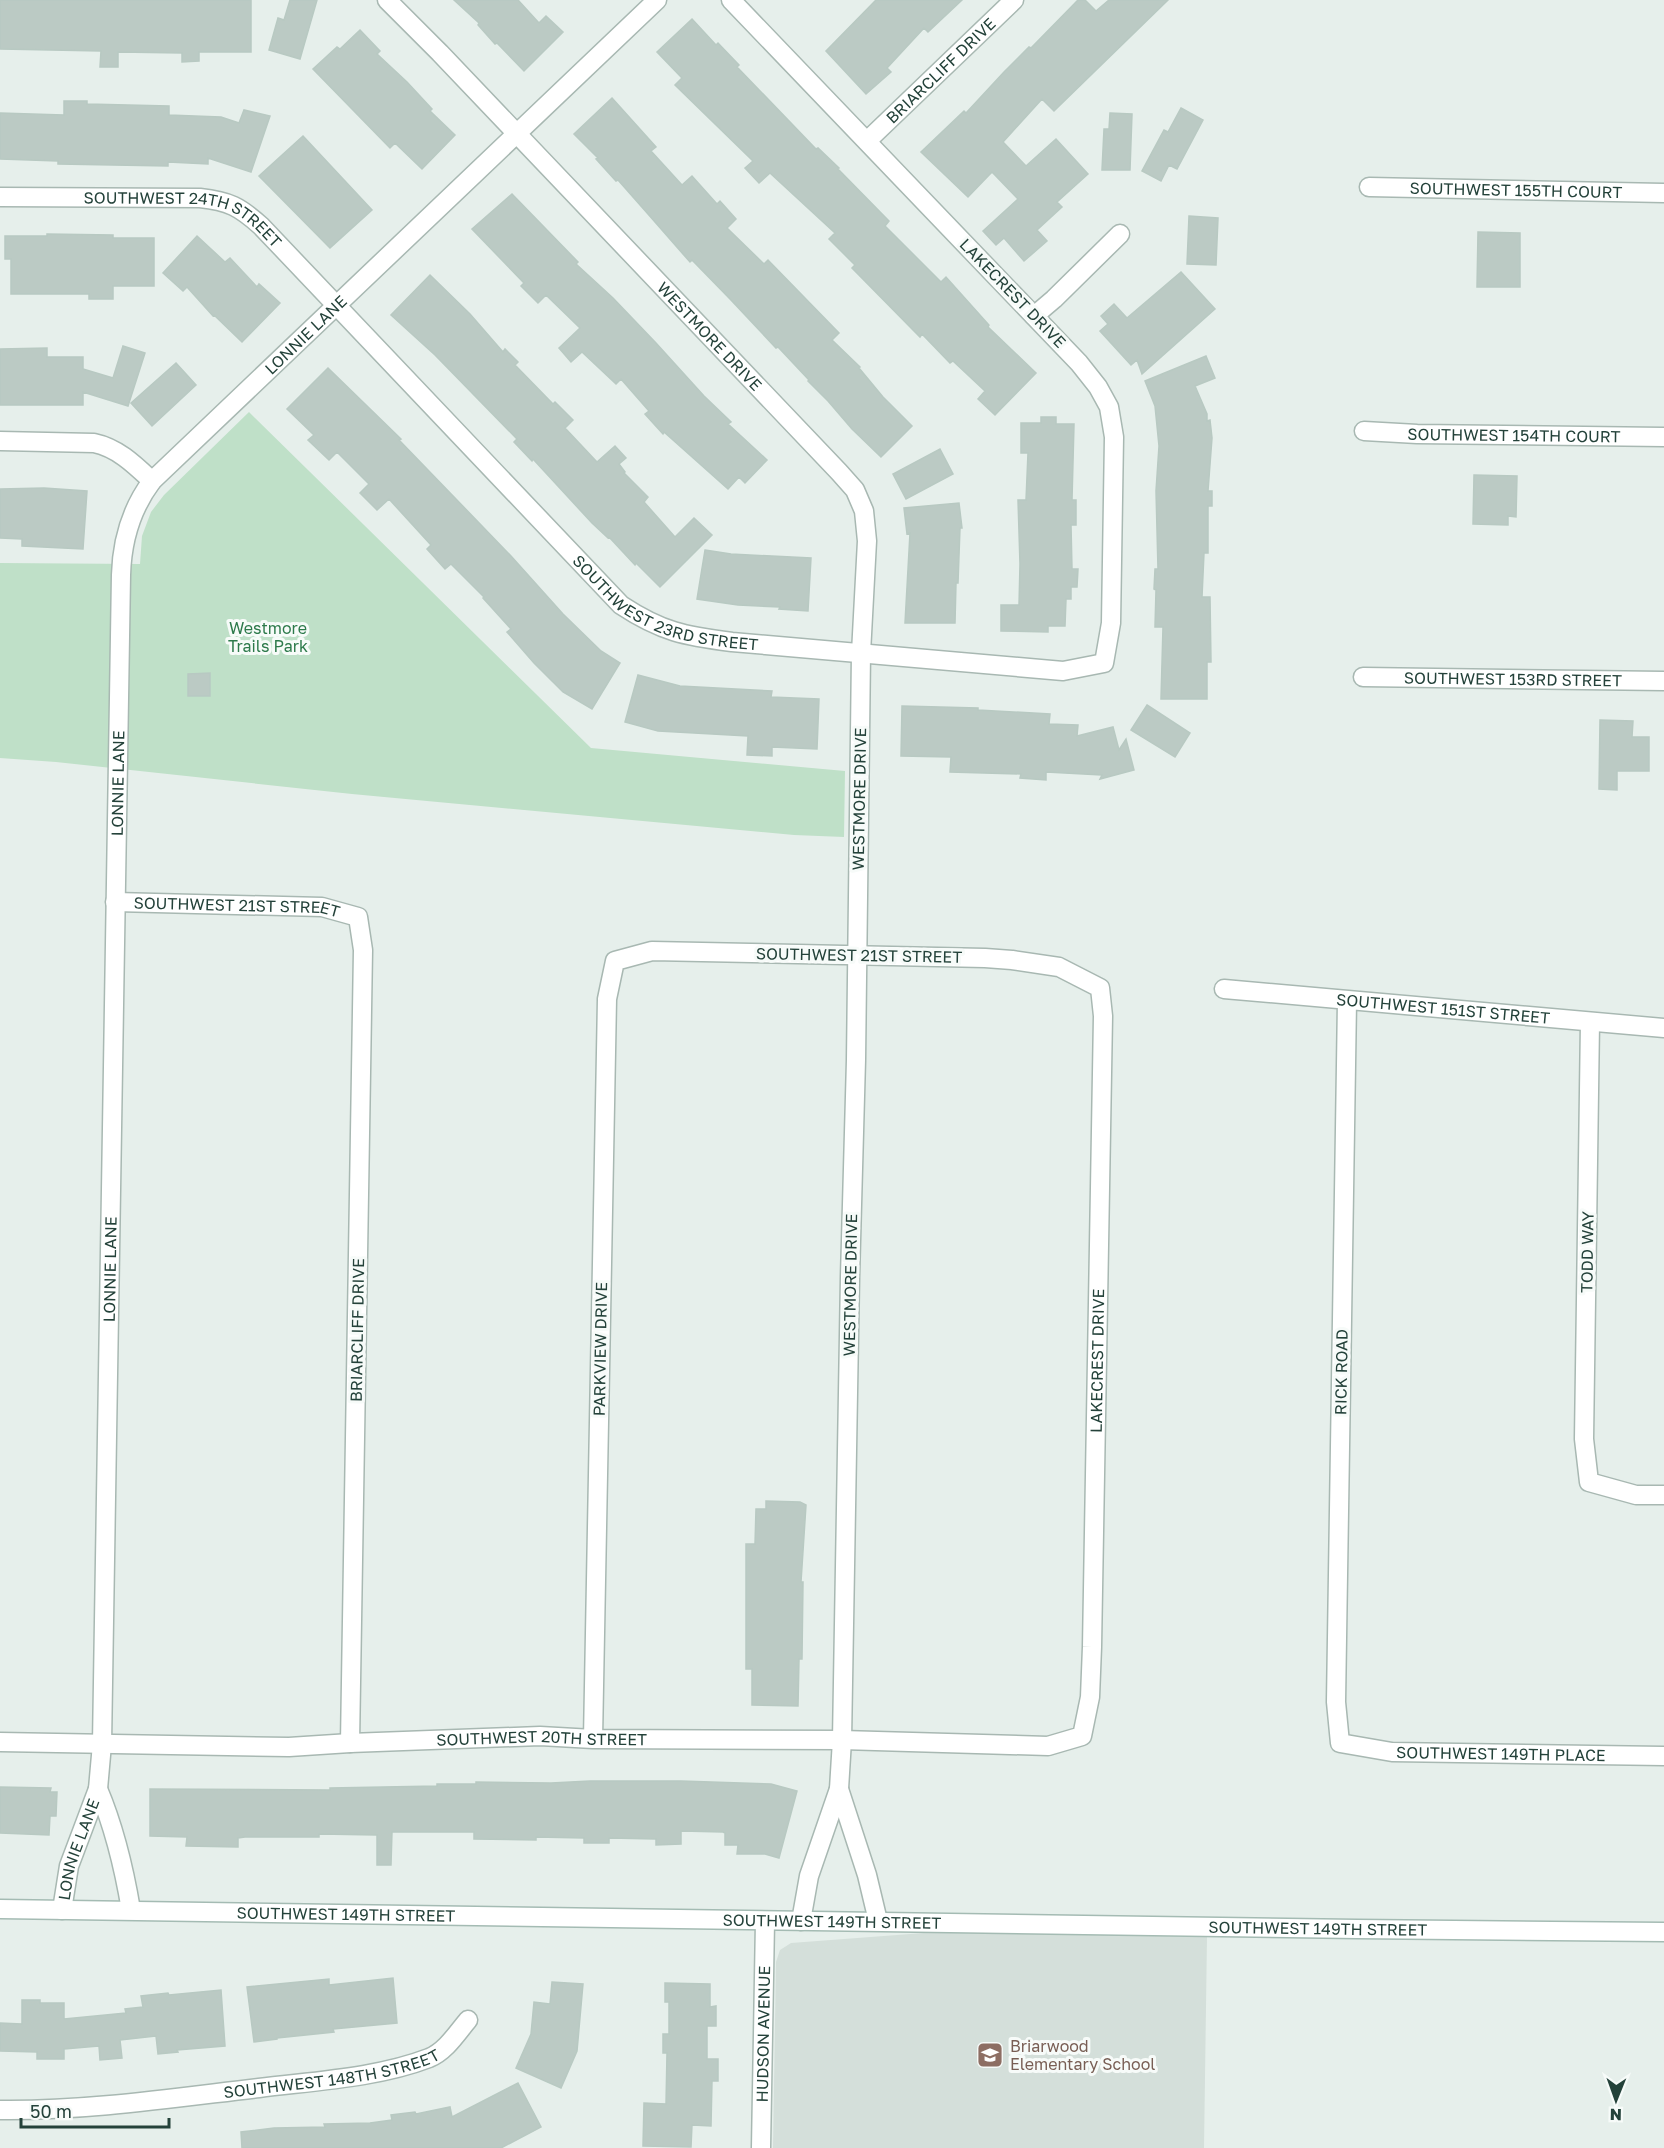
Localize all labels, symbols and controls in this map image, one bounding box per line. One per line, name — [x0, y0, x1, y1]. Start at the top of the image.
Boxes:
street label: BRIARCLIFF DRIVE — [882, 13, 1000, 127]
street label: SOUTHWEST 155TH COURT — [1410, 178, 1623, 202]
street label: SOUTHWEST 24TH STREET — [84, 187, 286, 252]
street label: LAKECREST DRIVE — [956, 234, 1070, 352]
street label: WESTMORE DRIVE — [653, 277, 766, 395]
street label: LONNIE LANE — [260, 291, 351, 378]
street label: SOUTHWEST 154TH COURT — [1407, 423, 1621, 446]
street label: SOUTHWEST 23RD STREET — [569, 551, 759, 654]
park label: Westmore Trails Park — [228, 618, 308, 656]
street label: SOUTHWEST 153RD STREET — [1404, 668, 1622, 690]
street label: WESTMORE DRIVE — [848, 727, 870, 871]
street label: LONNIE LANE — [107, 730, 128, 836]
street label: SOUTHWEST 21ST STREET — [133, 892, 342, 922]
street label: SOUTHWEST 21ST STREET — [756, 943, 962, 967]
street label: SOUTHWEST 151ST STREET — [1335, 989, 1551, 1028]
street label: TODD WAY — [1576, 1210, 1598, 1293]
street label: WESTMORE DRIVE — [839, 1213, 861, 1357]
street label: LONNIE LANE — [99, 1216, 121, 1322]
street label: BRIARCLIFF DRIVE — [346, 1258, 368, 1402]
street label: PARKVIEW DRIVE — [589, 1282, 611, 1416]
street label: LAKECREST DRIVE — [1086, 1289, 1108, 1433]
street label: RICK ROAD — [1330, 1329, 1352, 1415]
street label: SOUTHWEST 20TH STREET — [436, 1726, 647, 1750]
street label: SOUTHWEST 149TH PLACE — [1396, 1742, 1606, 1765]
street label: LONNIE LANE — [54, 1796, 103, 1902]
street label: SOUTHWEST 149TH STREET — [236, 1902, 456, 1926]
street label: SOUTHWEST 149TH STREET — [722, 1910, 942, 1933]
street label: SOUTHWEST 149TH STREET — [1208, 1917, 1427, 1940]
street label: HUDSON AVENUE — [752, 1965, 774, 2103]
place label: Briarwood Elementary School — [1010, 2036, 1155, 2074]
school or university icon: Briarwood Elementary School — [975, 2040, 1005, 2070]
street label: SOUTHWEST 148TH STREET — [222, 2044, 443, 2102]
north arrow — [1586, 2070, 1646, 2130]
scale bar — [21, 2091, 170, 2129]
text: 50 m — [30, 2100, 72, 2122]
text: N — [1609, 2105, 1622, 2125]

